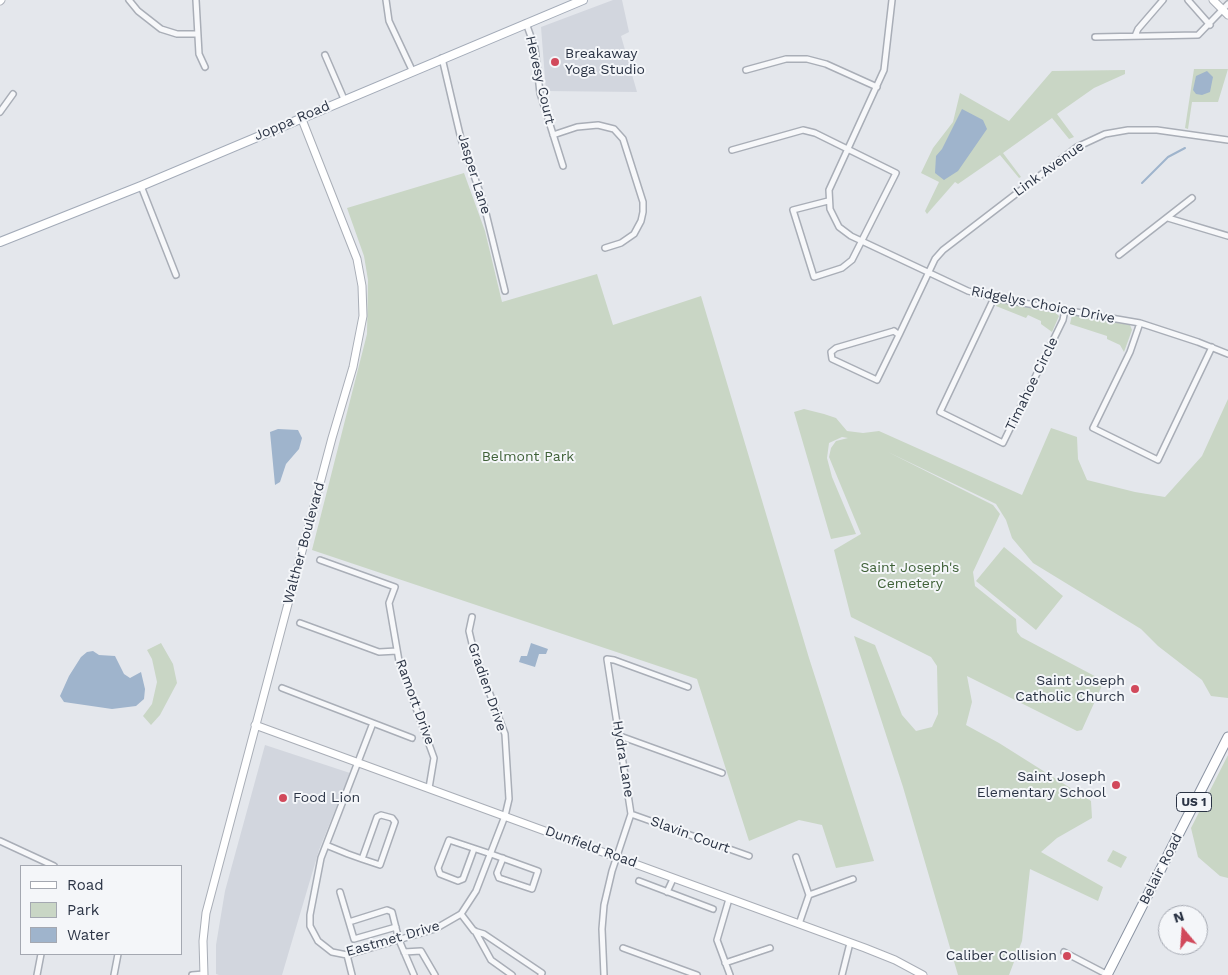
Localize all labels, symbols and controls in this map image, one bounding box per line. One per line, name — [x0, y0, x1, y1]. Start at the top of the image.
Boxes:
street label: Hevesy Court — [522, 34, 558, 126]
place label: Breakaway Yoga Studio — [565, 46, 645, 78]
marker: Breakaway Yoga Studio — [549, 56, 561, 68]
street label: Joppa Road — [252, 98, 332, 144]
street label: Jasper Lane — [454, 132, 494, 216]
street label: Link Avenue — [1010, 138, 1088, 200]
street label: Ridgelys Choice Drive — [970, 283, 1116, 327]
street label: Timahoe Circle — [1002, 334, 1062, 434]
park label: Belmont Park — [482, 449, 574, 465]
street label: Walther Boulevard — [280, 480, 328, 606]
park label: Saint Joseph's Cemetery — [861, 560, 959, 592]
street label: Gradien Drive — [464, 641, 510, 733]
street label: Ramort Drive — [392, 657, 438, 747]
place label: Saint Joseph Catholic Church — [1015, 673, 1125, 706]
marker: Saint Joseph Catholic Church — [1129, 683, 1141, 695]
street label: Hydra Lane — [609, 719, 637, 799]
place label: Saint Joseph Elementary School — [977, 769, 1106, 802]
marker: Saint Joseph Elementary School — [1110, 779, 1122, 791]
place label: Food Lion — [293, 790, 360, 806]
marker: Food Lion — [277, 792, 289, 804]
road number: US 1 — [1176, 792, 1212, 812]
street label: Slavin Court — [648, 813, 732, 857]
street label: Dunfield Road — [543, 823, 639, 871]
street label: Belair Road — [1136, 831, 1186, 907]
legend — [20, 865, 182, 955]
text: Road — [67, 876, 104, 894]
text: Park — [67, 901, 99, 919]
north arrow — [1158, 905, 1208, 955]
text: N — [1171, 907, 1186, 926]
street label: Eastmet Drive — [344, 918, 442, 960]
text: Water — [67, 926, 110, 944]
place label: Caliber Collision — [946, 948, 1057, 964]
marker: Caliber Collision — [1061, 950, 1073, 962]

